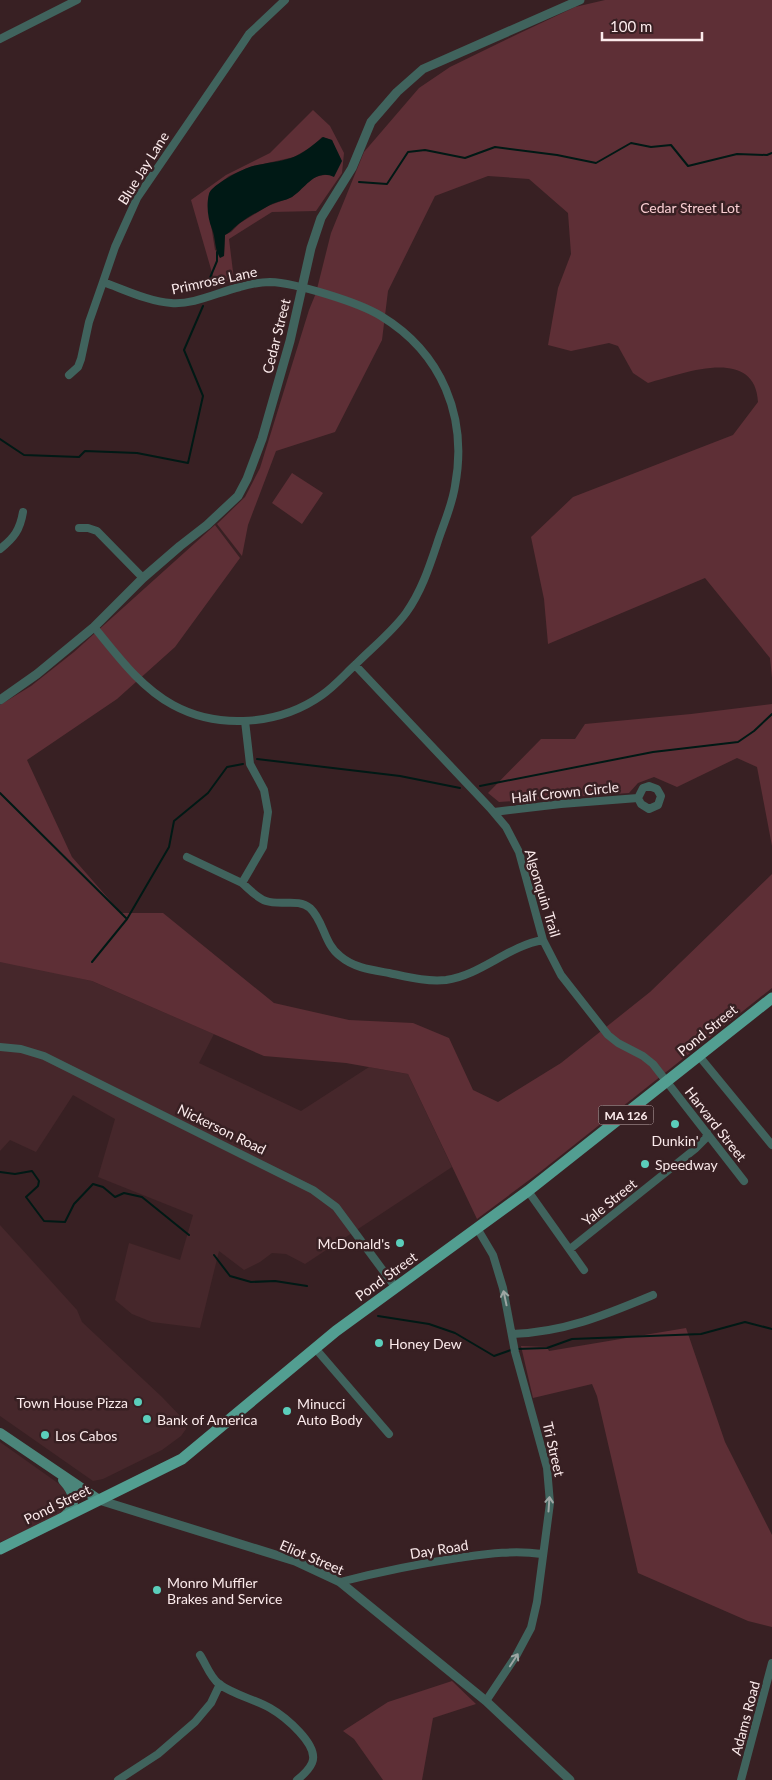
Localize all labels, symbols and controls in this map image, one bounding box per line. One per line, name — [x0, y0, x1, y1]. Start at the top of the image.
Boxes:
scale bar — [602, 10, 702, 42]
text: 100 m — [610, 17, 652, 35]
street label: Blue Jay Lane — [114, 128, 172, 208]
park label: Cedar Street Lot — [640, 199, 740, 216]
street label: Primrose Lane — [169, 263, 259, 297]
street label: Cedar Street — [258, 297, 294, 375]
street label: Half Crown Circle — [510, 778, 620, 806]
street label: Algonquin Trail — [522, 847, 564, 939]
street label: Pond Street — [674, 1001, 740, 1059]
street label: Harvard Street — [682, 1083, 750, 1165]
street label: Nickerson Road — [175, 1100, 269, 1158]
road number: MA 126 — [598, 1106, 654, 1124]
marker: Dunkin' — [669, 1118, 681, 1130]
place label: Dunkin' — [651, 1132, 699, 1149]
place label: Speedway — [655, 1156, 719, 1173]
marker: Speedway — [639, 1158, 651, 1170]
street label: Yale Street — [578, 1175, 640, 1229]
place label: McDonald's — [317, 1235, 390, 1252]
marker: McDonald's — [394, 1237, 406, 1249]
street label: Pond Street — [352, 1248, 420, 1304]
one-way arrow — [500, 1291, 509, 1307]
place label: Honey Dew — [389, 1335, 462, 1352]
marker: Honey Dew — [373, 1337, 385, 1349]
place label: Town House Pizza — [17, 1394, 128, 1411]
place label: Minucci Auto Body — [297, 1395, 363, 1428]
marker: Town House Pizza — [132, 1396, 144, 1408]
marker: Minucci Auto Body — [281, 1405, 293, 1417]
place label: Bank of America — [157, 1411, 257, 1428]
marker: Bank of America — [141, 1413, 153, 1425]
street label: Tri Street — [539, 1420, 569, 1478]
place label: Los Cabos — [55, 1427, 117, 1444]
marker: Los Cabos — [39, 1429, 51, 1441]
street label: Pond Street — [21, 1481, 93, 1527]
one-way arrow — [544, 1496, 553, 1512]
street label: Eliot Street — [277, 1536, 347, 1578]
street label: Day Road — [409, 1536, 469, 1562]
place label: Monro Muffler Brakes and Service — [167, 1574, 282, 1607]
marker: Monro Muffler Brakes and Service — [151, 1584, 163, 1596]
one-way arrow — [509, 1654, 519, 1668]
street label: Adams Road — [727, 1679, 763, 1757]

